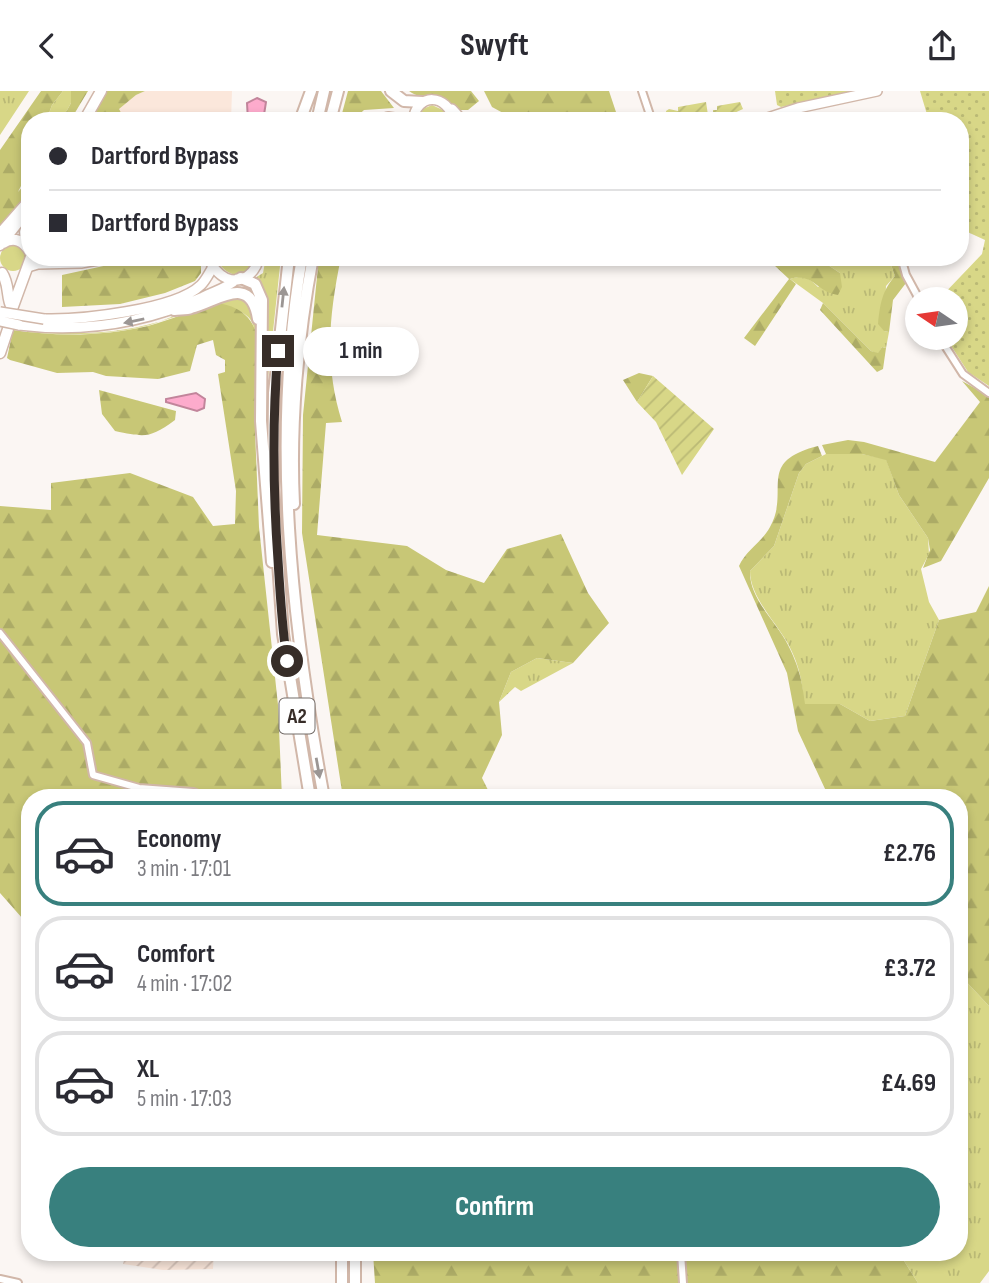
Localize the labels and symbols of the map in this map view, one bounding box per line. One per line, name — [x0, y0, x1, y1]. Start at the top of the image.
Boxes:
one-way arrow — [278, 286, 289, 308]
north arrow — [905, 287, 968, 350]
one-way arrow — [123, 315, 145, 326]
callout: 1 min — [302, 327, 418, 375]
route end — [262, 335, 294, 367]
route start — [271, 645, 303, 677]
road number: A2 — [280, 699, 314, 733]
one-way arrow — [313, 757, 324, 779]

